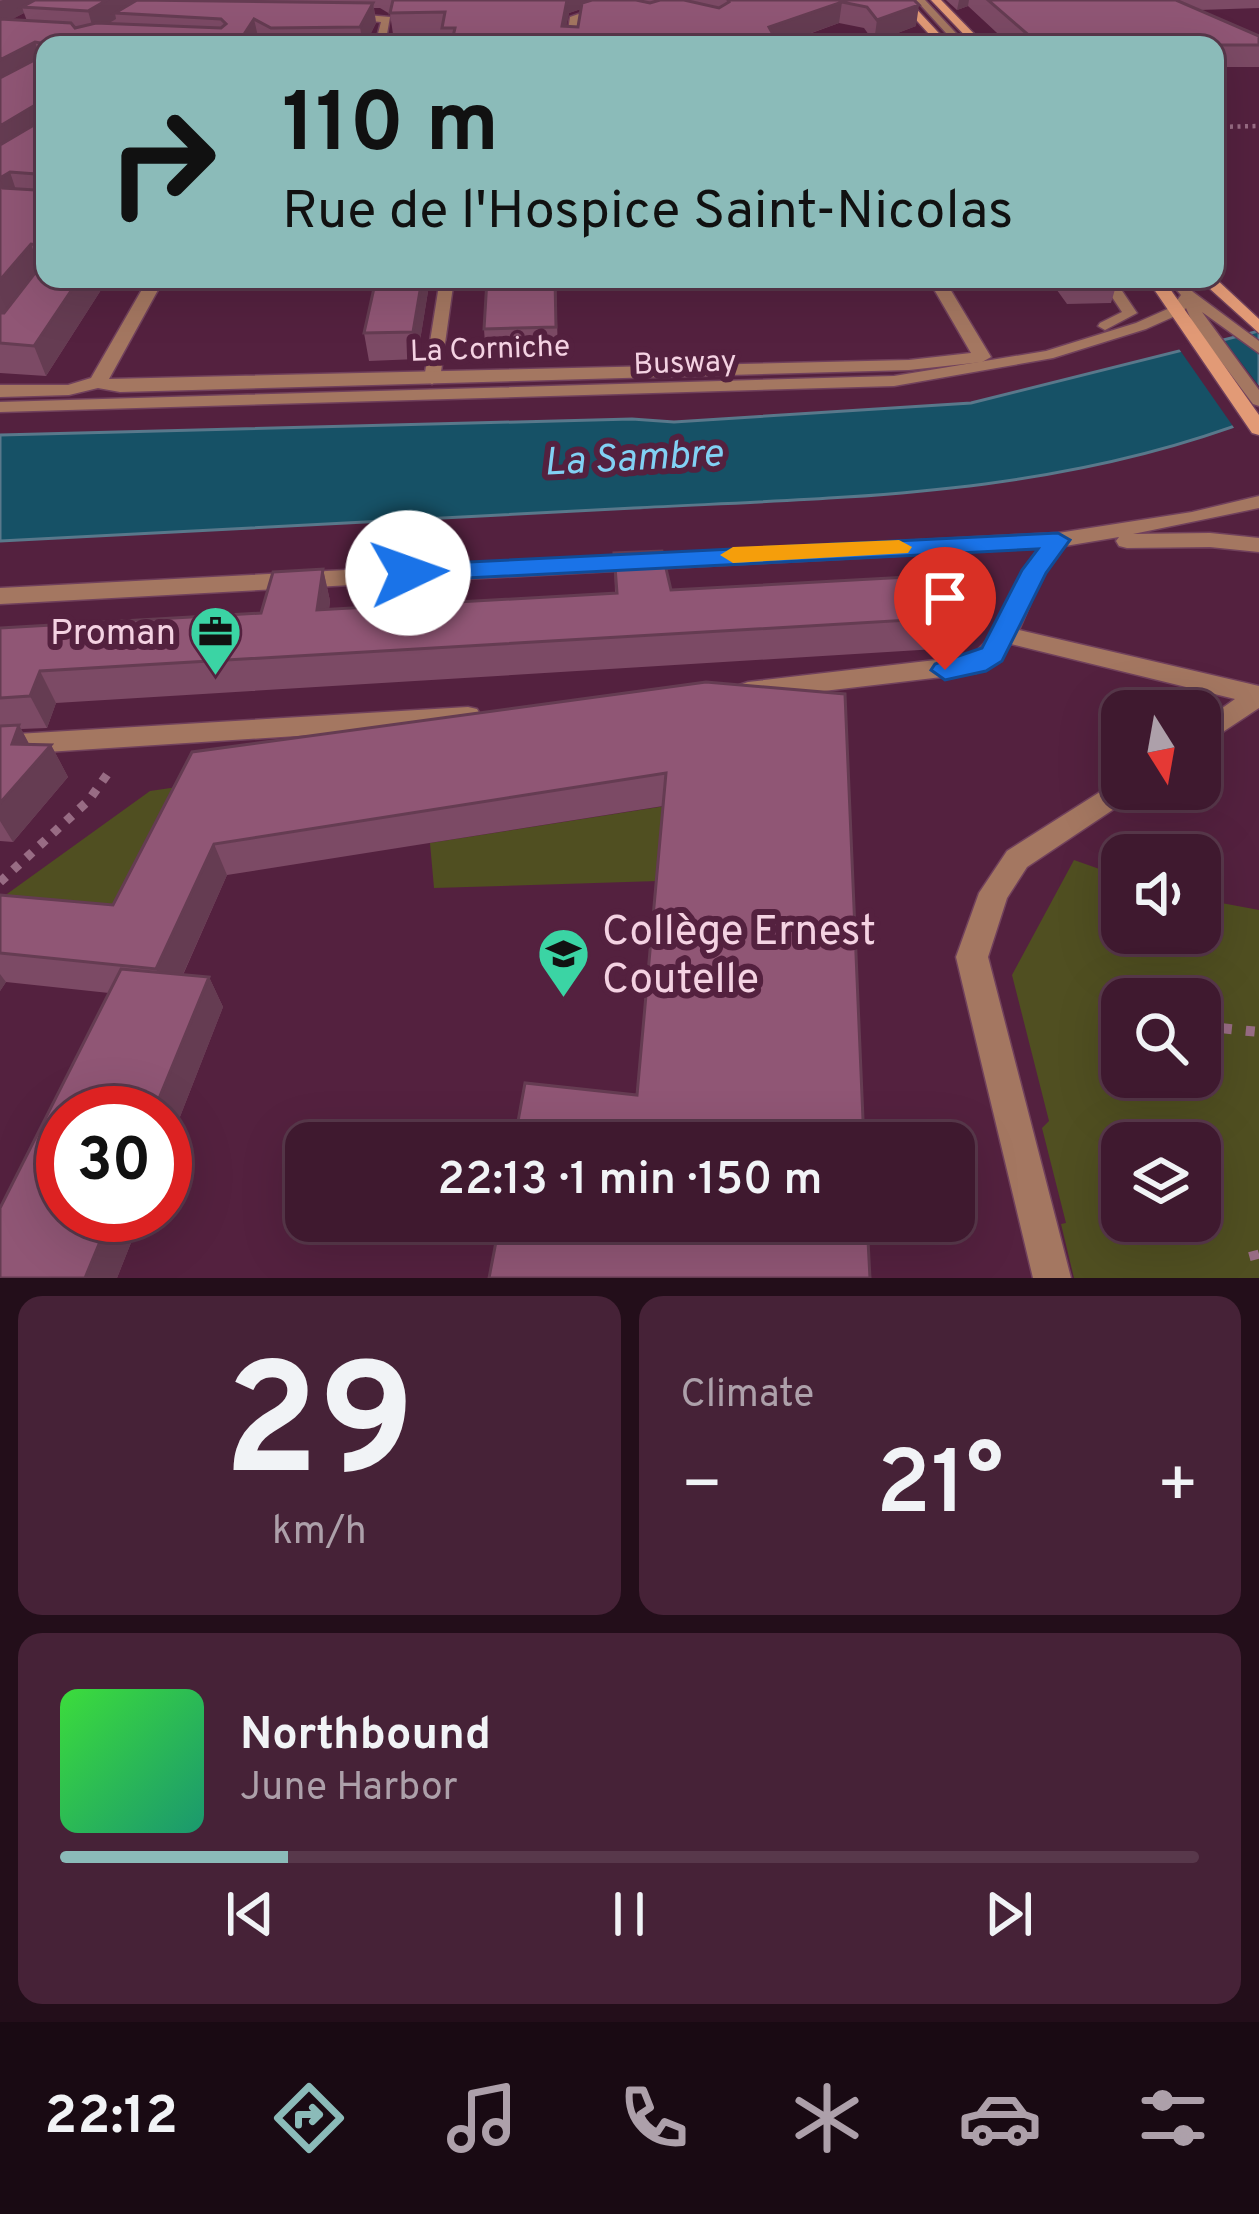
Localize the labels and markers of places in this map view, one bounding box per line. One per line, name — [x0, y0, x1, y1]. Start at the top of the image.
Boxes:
pin — [894, 547, 996, 670]
office icon: Proman — [187, 603, 243, 677]
place label: Proman — [50, 612, 176, 658]
place label: Collège Ernest Coutelle — [602, 907, 876, 1008]
school or university icon: Collège Ernest Coutelle — [535, 925, 591, 999]

